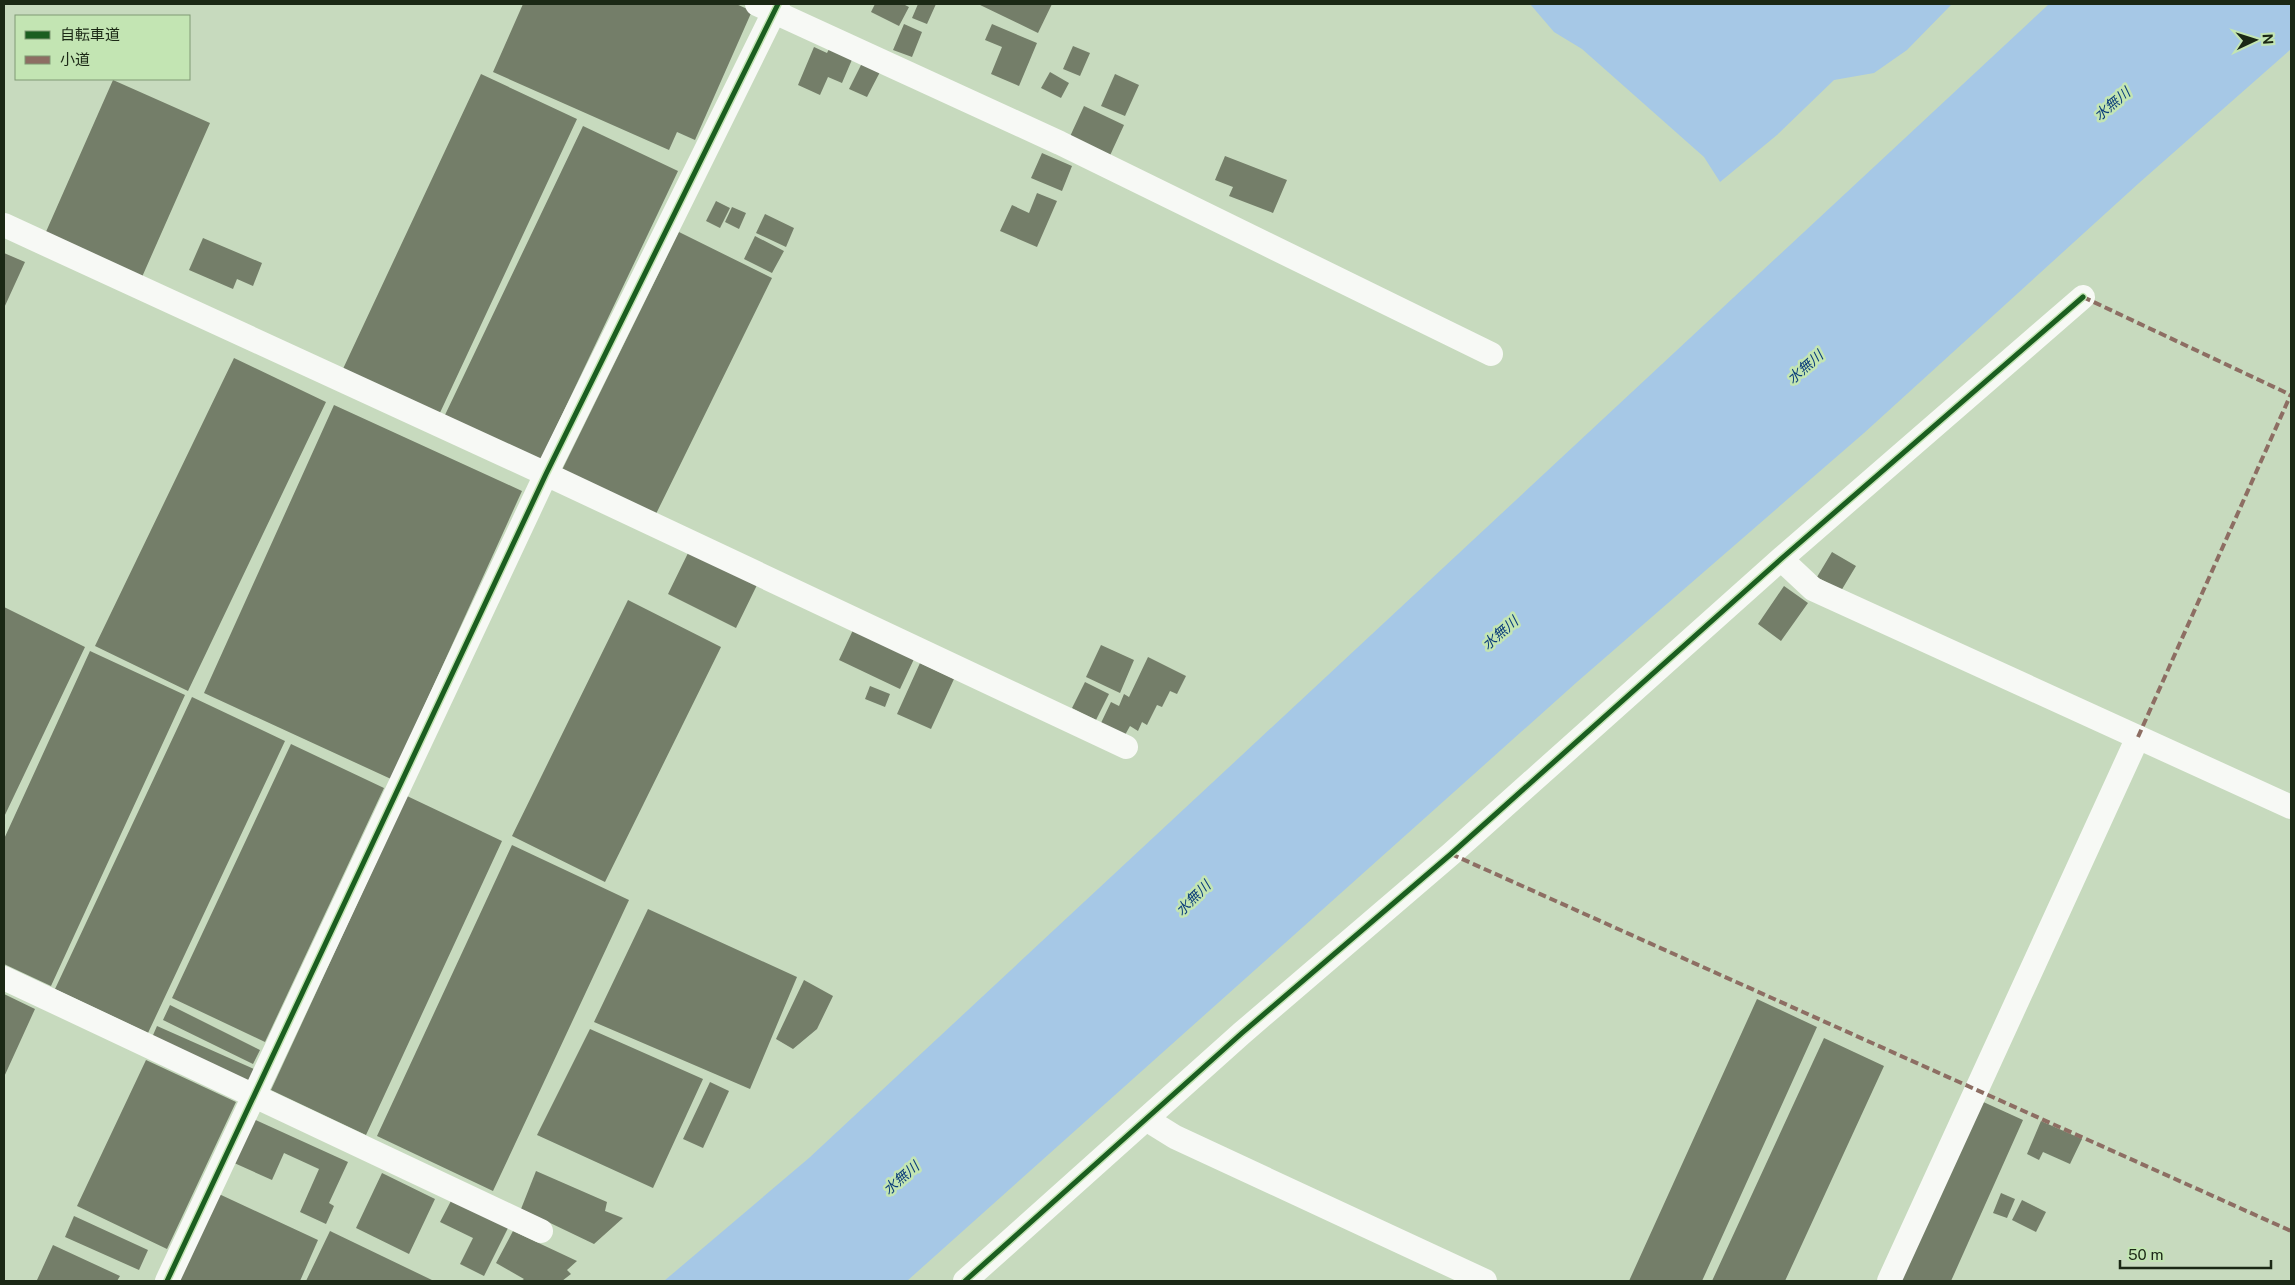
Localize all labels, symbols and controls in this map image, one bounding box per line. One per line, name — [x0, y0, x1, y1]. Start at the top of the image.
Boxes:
legend — [15, 15, 190, 80]
north arrow — [2230, 15, 2280, 65]
text: 自転車道 — [60, 26, 120, 43]
text: N — [2260, 33, 2276, 45]
text: 小道 — [60, 51, 90, 68]
water label: 水無川 — [2091, 83, 2135, 124]
water label: 水無川 — [1784, 346, 1828, 387]
water label: 水無川 — [1479, 612, 1523, 653]
water label: 水無川 — [1172, 876, 1215, 919]
water label: 水無川 — [880, 1157, 924, 1198]
scale bar — [2120, 1238, 2271, 1270]
text: 50 m — [2128, 1246, 2163, 1263]

